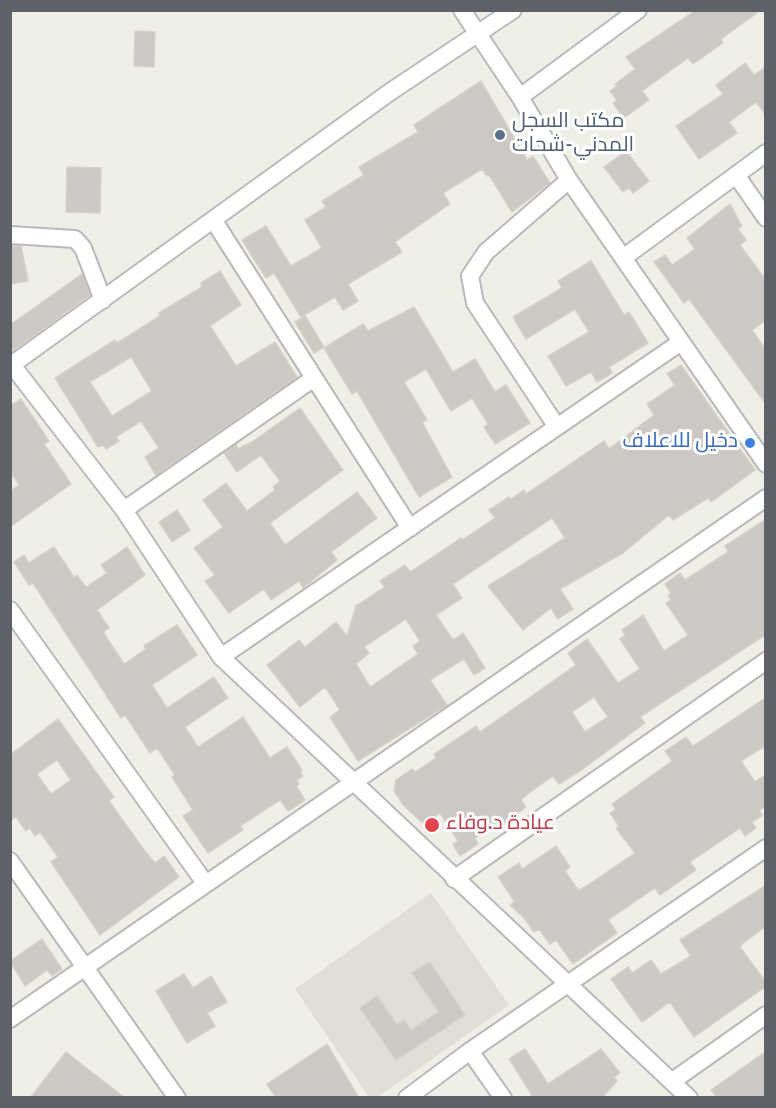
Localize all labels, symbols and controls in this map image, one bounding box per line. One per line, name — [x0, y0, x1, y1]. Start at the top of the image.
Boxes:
place label: مكتب السجل المدني-شحات — [512, 110, 634, 160]
marker: مكتب السجل المدني-شحات — [493, 128, 507, 142]
place label: دخيل للاعلاف — [622, 430, 738, 456]
marker: دخيل للاعلاف — [743, 436, 757, 450]
place label: عيادة د.وفاء — [446, 812, 555, 838]
marker: عيادة د.وفاء — [423, 816, 441, 834]

